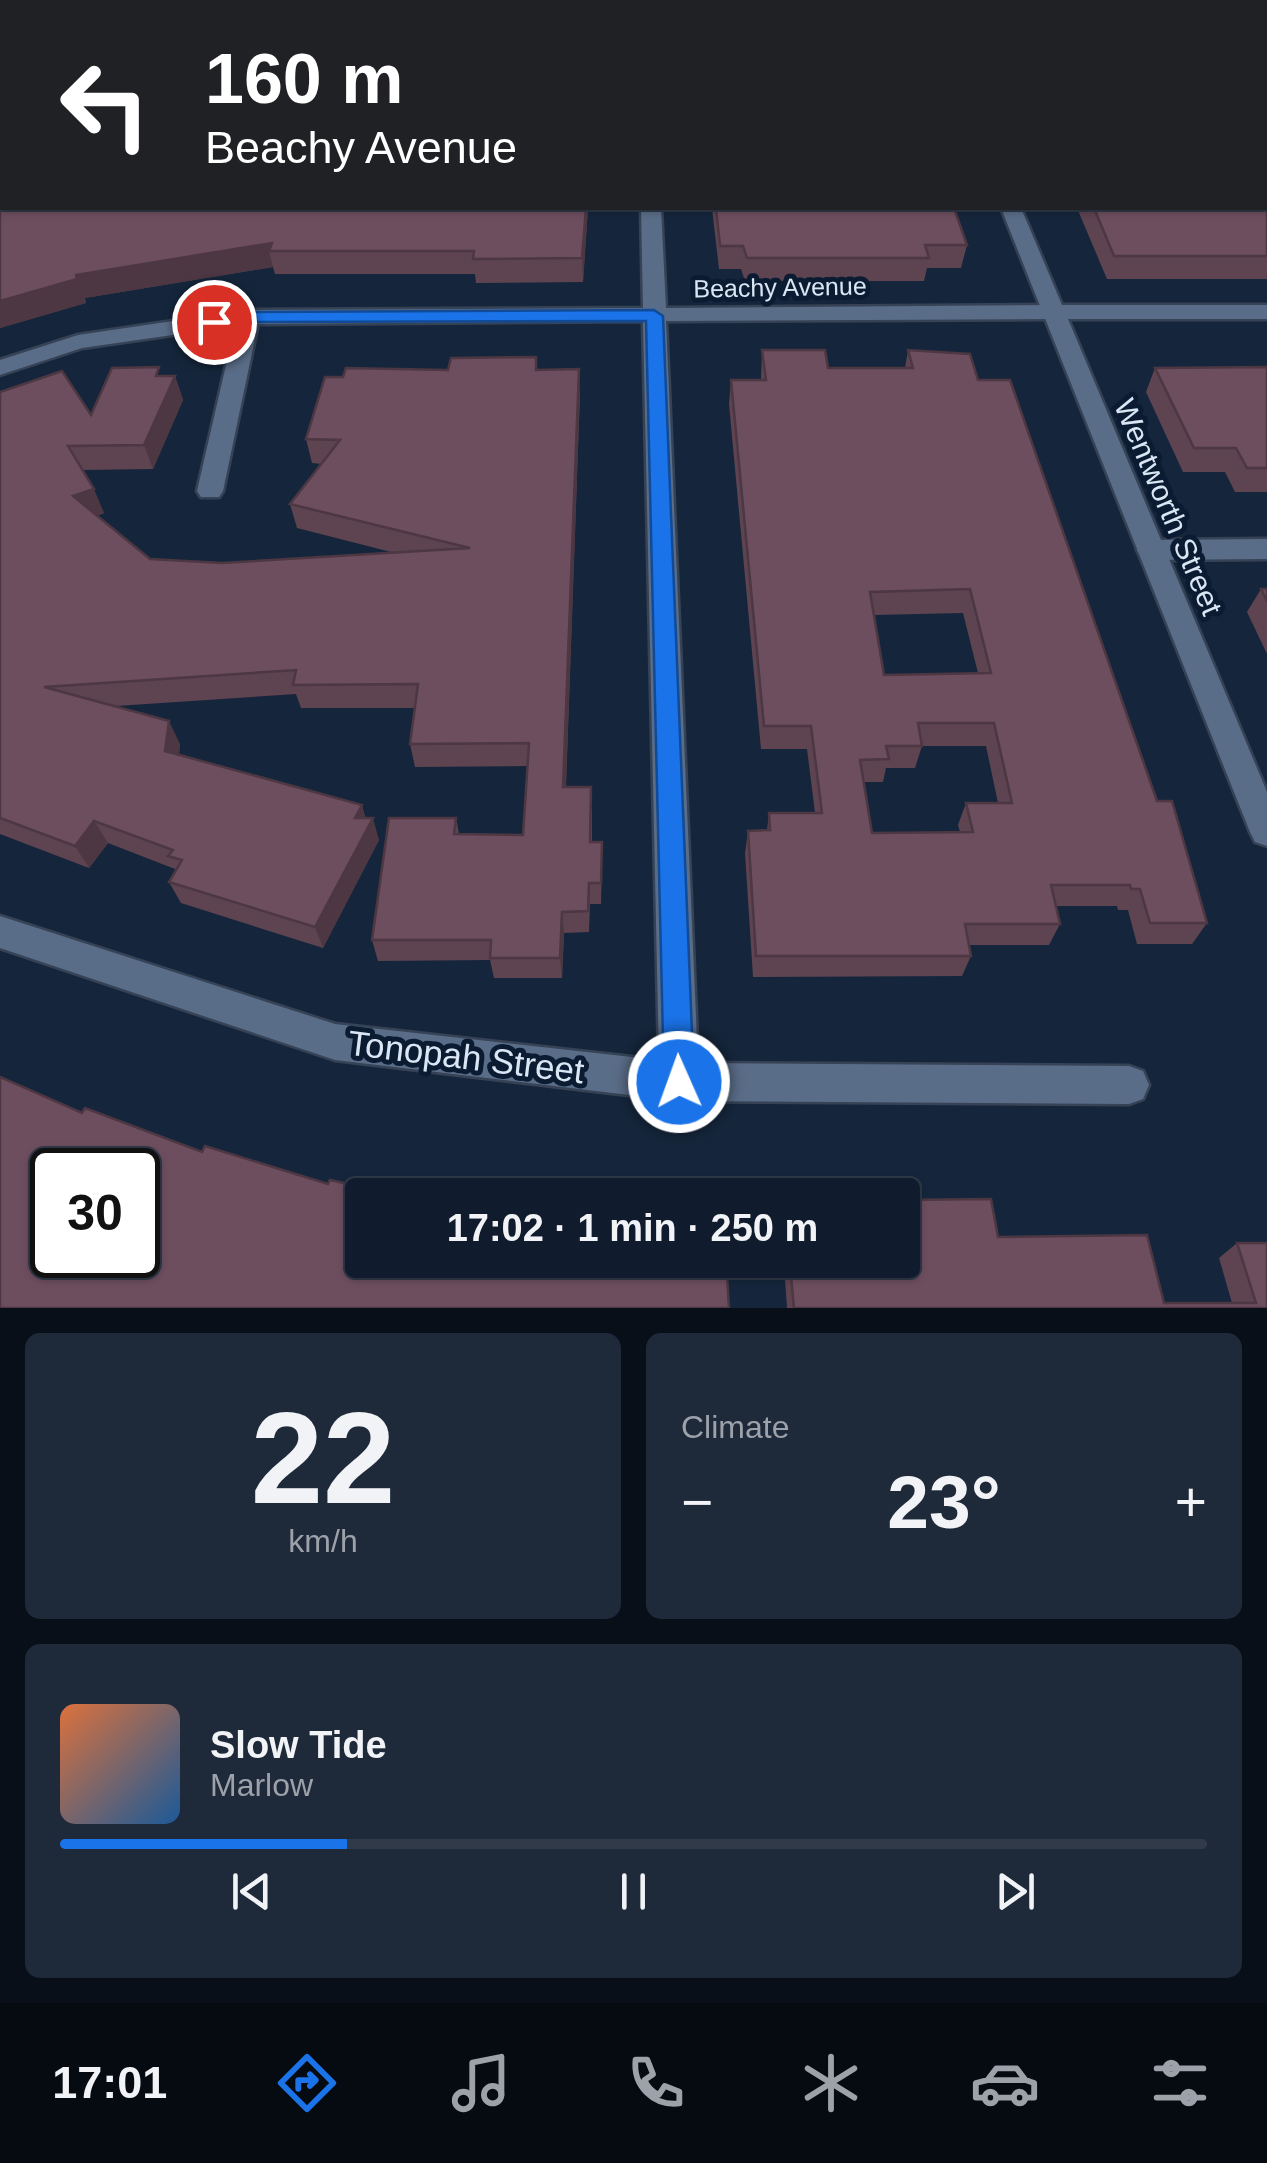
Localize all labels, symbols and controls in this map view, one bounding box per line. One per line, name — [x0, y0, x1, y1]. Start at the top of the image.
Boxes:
icon: left — [40, 40, 170, 170]
text: 160 m — [205, 40, 403, 118]
text: Beachy Avenue — [205, 122, 517, 173]
street label: Beachy Avenue — [693, 271, 867, 303]
pin — [172, 280, 257, 365]
icon: arrive — [187, 295, 242, 350]
street label: Wentworth Street — [1108, 394, 1229, 620]
street label: Tonopah Street — [346, 1023, 587, 1090]
position arrow — [627, 1030, 731, 1134]
speed limit sign: 30 — [30, 1148, 160, 1278]
text: 17:02 · 1 min · 250 m — [447, 1207, 818, 1249]
text: 22 — [251, 1385, 395, 1531]
text: Climate — [681, 1409, 789, 1445]
text: 23° — [887, 1460, 1001, 1544]
text: − — [681, 1471, 713, 1533]
text: + — [1175, 1471, 1207, 1533]
text: km/h — [288, 1523, 358, 1559]
text: Slow Tide — [210, 1724, 387, 1766]
text: Marlow — [210, 1767, 313, 1803]
icon: previous — [224, 1864, 279, 1919]
icon: pause — [606, 1864, 661, 1919]
icon: next — [988, 1864, 1043, 1919]
icon: directions — [272, 2048, 342, 2118]
icon: music — [446, 2048, 516, 2118]
icon: phone — [621, 2048, 691, 2118]
icon: climate — [796, 2048, 866, 2118]
icon: car — [970, 2048, 1040, 2118]
icon: filters — [1145, 2048, 1215, 2118]
text: 17:01 — [52, 2057, 167, 2108]

